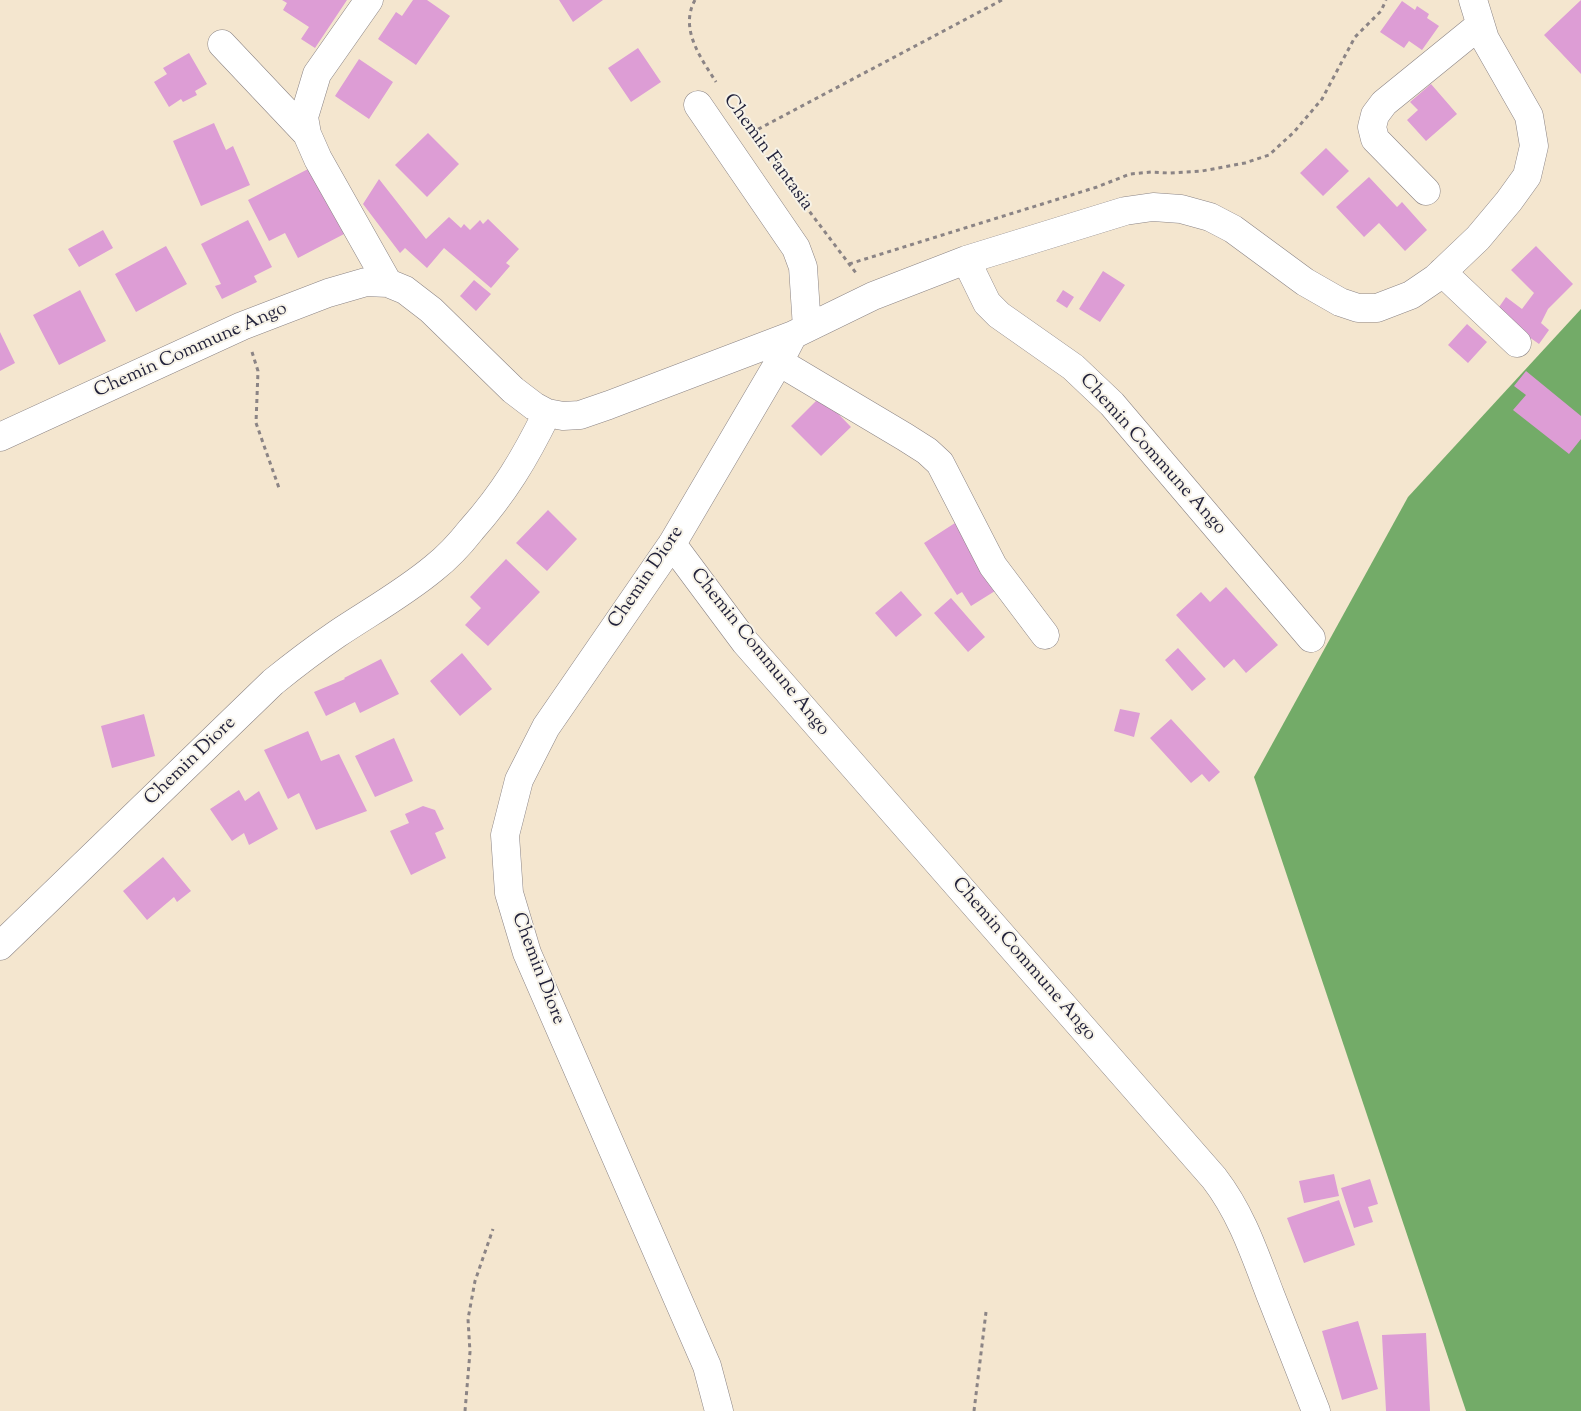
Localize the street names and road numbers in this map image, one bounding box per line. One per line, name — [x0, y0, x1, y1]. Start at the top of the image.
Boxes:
street label: Chemin Fantasia — [717, 90, 817, 216]
street label: Chemin Commune Ango — [91, 298, 291, 404]
street label: Chemin Commune Ango — [1074, 370, 1230, 540]
street label: Chemin Diore — [604, 523, 690, 633]
street label: Chemin Commune Ango — [684, 565, 834, 741]
street label: Chemin Diore — [141, 713, 241, 811]
street label: Chemin Commune Ango — [946, 874, 1100, 1046]
street label: Chemin Diore — [505, 910, 569, 1028]

